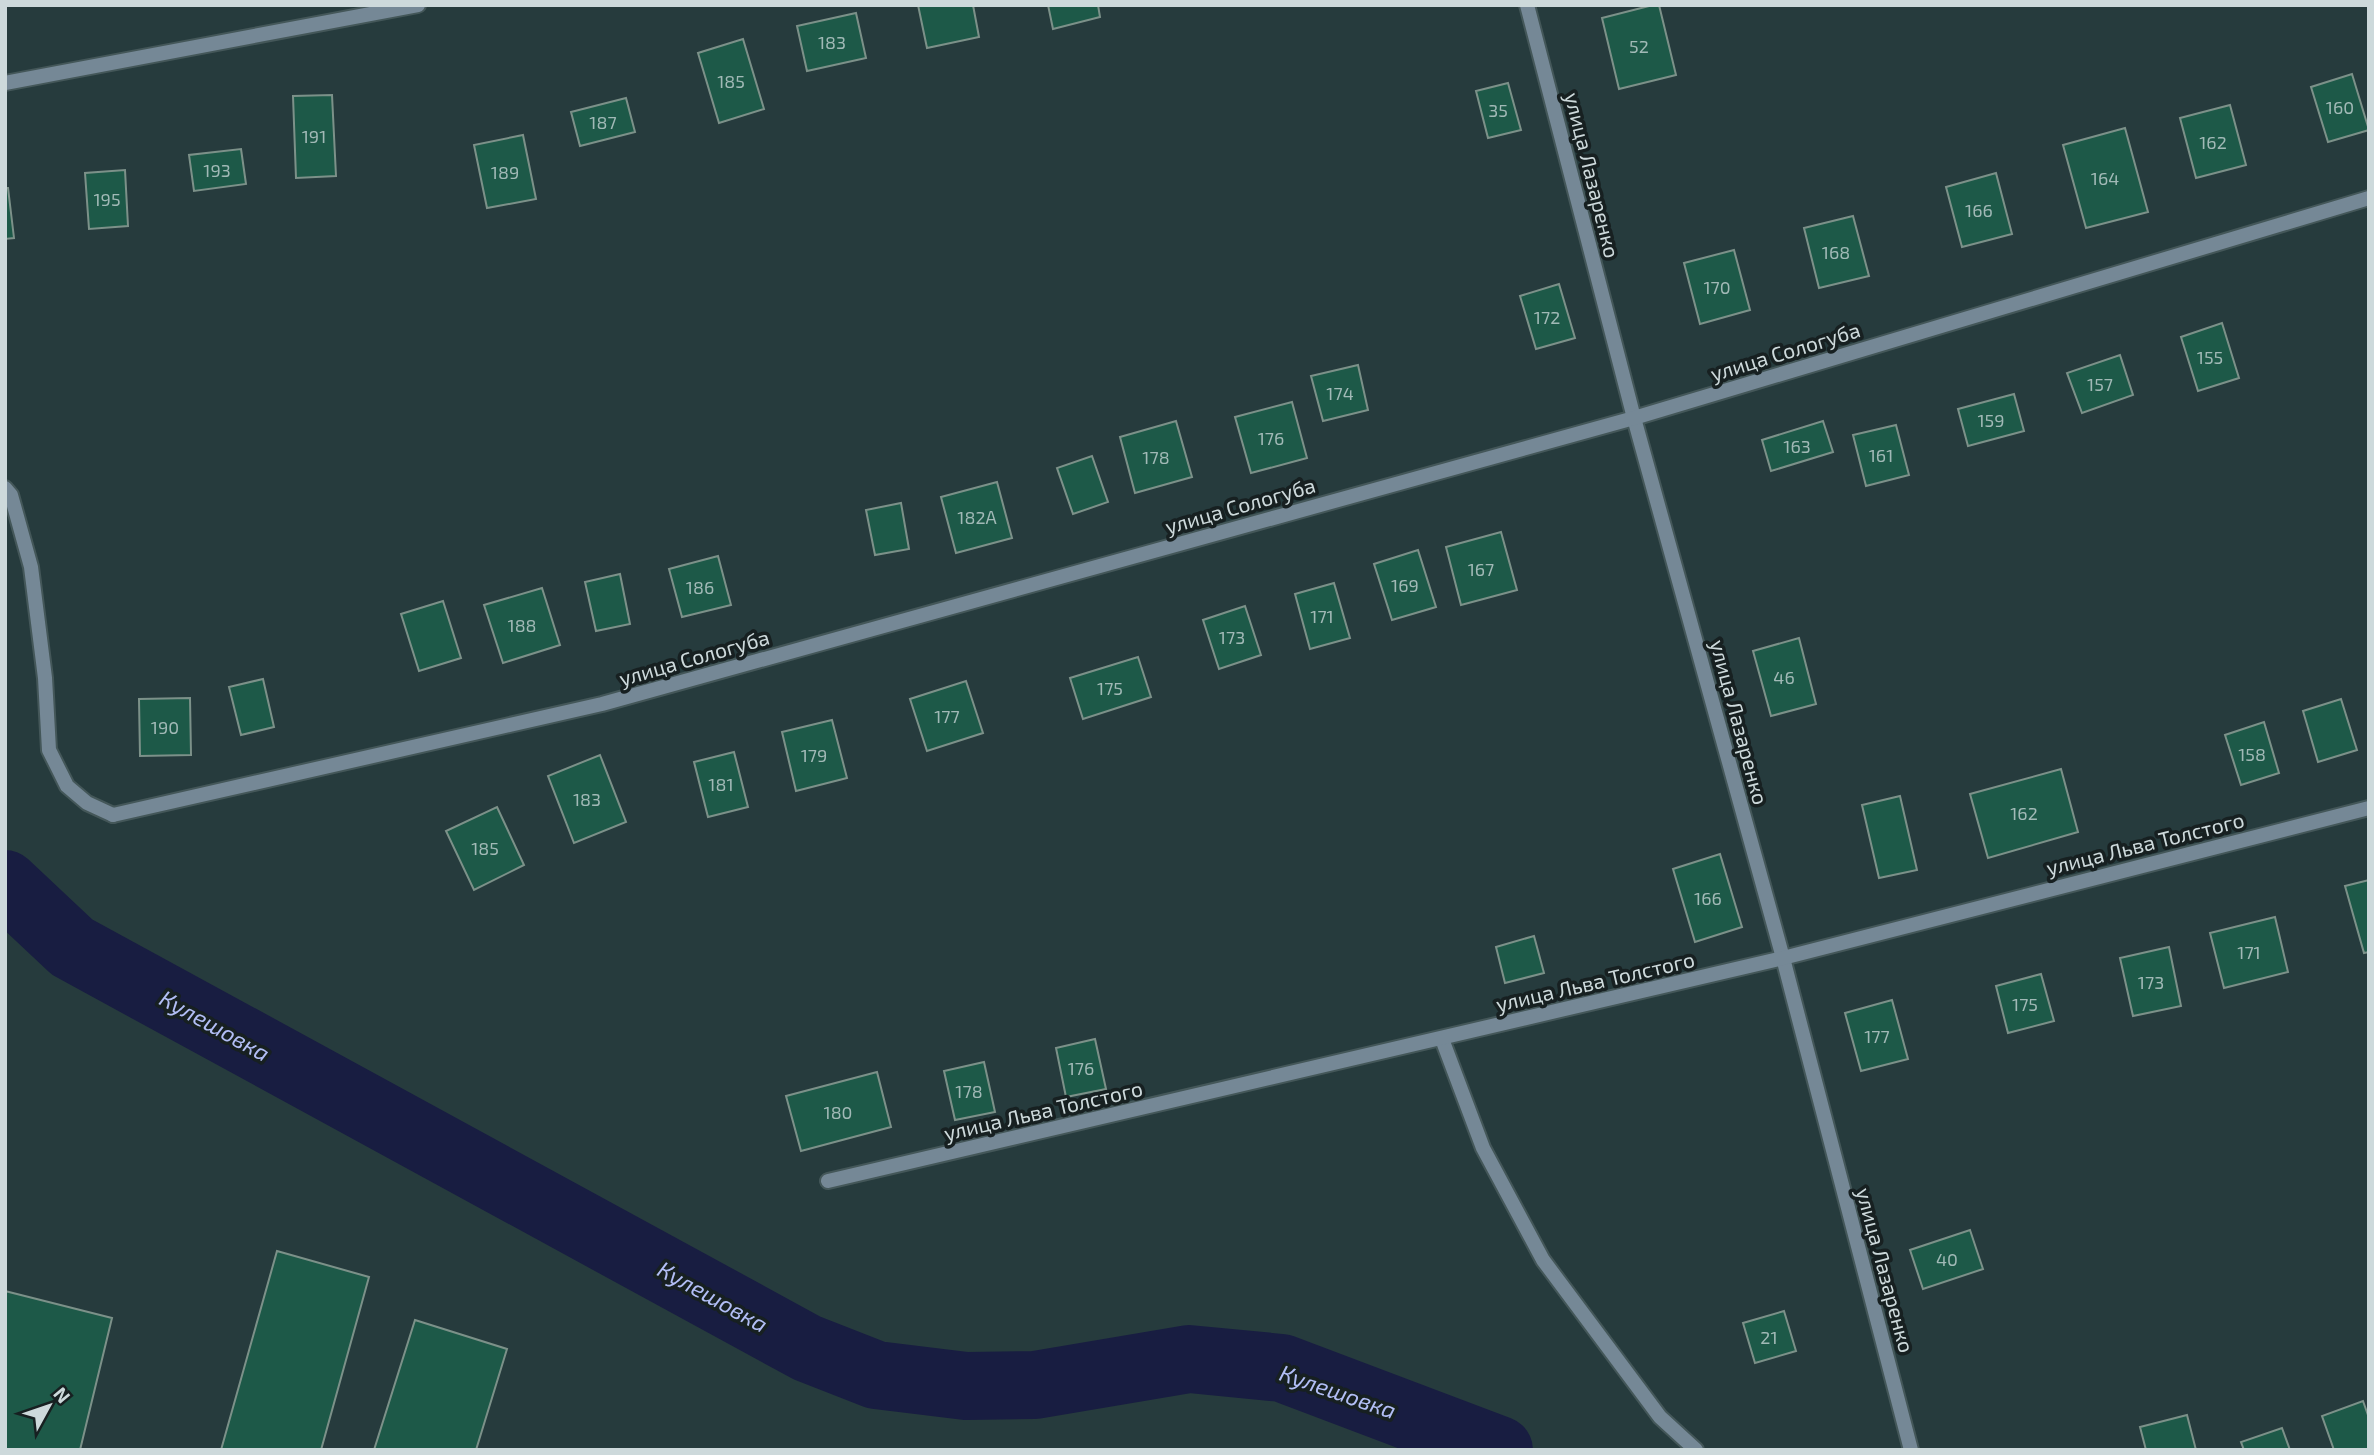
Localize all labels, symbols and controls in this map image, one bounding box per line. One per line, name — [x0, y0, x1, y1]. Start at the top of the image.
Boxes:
house number: 183 — [818, 31, 846, 53]
house number: 52 — [1629, 35, 1649, 57]
house number: 185 — [717, 70, 745, 92]
street label: улица Лазаренко — [1559, 90, 1626, 261]
house number: 160 — [2326, 96, 2354, 118]
house number: 35 — [1488, 99, 1508, 121]
house number: 187 — [589, 111, 617, 133]
house number: 191 — [302, 125, 326, 147]
house number: 162 — [2199, 131, 2227, 153]
house number: 193 — [203, 159, 231, 181]
house number: 189 — [491, 161, 519, 183]
house number: 164 — [2091, 167, 2119, 189]
house number: 195 — [93, 188, 121, 210]
house number: 166 — [1965, 199, 1993, 221]
house number: 168 — [1822, 241, 1850, 263]
house number: 170 — [1703, 276, 1731, 298]
house number: 172 — [1534, 306, 1560, 328]
street label: улица Сологуба — [1707, 316, 1863, 387]
house number: 155 — [2197, 346, 2223, 368]
house number: 157 — [2087, 373, 2113, 395]
house number: 174 — [1326, 382, 1354, 404]
house number: 159 — [1977, 409, 2005, 431]
house number: 176 — [1258, 427, 1284, 449]
house number: 163 — [1783, 435, 1811, 457]
house number: 161 — [1869, 444, 1893, 466]
house number: 178 — [1142, 446, 1170, 468]
street label: улица Сологуба — [1162, 472, 1318, 539]
house number: 182А — [957, 506, 998, 528]
house number: 167 — [1468, 558, 1494, 580]
house number: 169 — [1391, 574, 1419, 596]
house number: 186 — [686, 576, 714, 598]
house number: 171 — [1310, 605, 1334, 627]
house number: 188 — [507, 614, 537, 636]
street label: улица Сологуба — [616, 624, 772, 691]
house number: 173 — [1219, 626, 1245, 648]
street label: улица Лазаренко — [1705, 637, 1774, 807]
house number: 46 — [1773, 666, 1795, 688]
house number: 175 — [1097, 677, 1123, 699]
house number: 177 — [934, 705, 960, 727]
house number: 190 — [151, 716, 179, 738]
house number: 158 — [2238, 743, 2266, 765]
house number: 179 — [801, 744, 827, 766]
house number: 181 — [708, 773, 734, 795]
house number: 183 — [573, 788, 601, 810]
house number: 162 — [2010, 802, 2038, 824]
street label: улица Льва Толстого — [2043, 806, 2247, 881]
house number: 185 — [471, 837, 499, 859]
house number: 166 — [1694, 887, 1722, 909]
house number: 171 — [2237, 941, 2261, 963]
street label: улица Льва Толстого — [1493, 946, 1697, 1017]
house number: 173 — [2138, 971, 2164, 993]
water label: Кулешовка — [155, 983, 275, 1067]
house number: 175 — [2012, 993, 2038, 1015]
house number: 177 — [1864, 1025, 1890, 1047]
house number: 176 — [1068, 1057, 1094, 1079]
street label: улица Льва Толстого — [941, 1075, 1145, 1146]
house number: 178 — [955, 1080, 983, 1102]
house number: 180 — [824, 1101, 852, 1123]
street label: улица Лазаренко — [1851, 1185, 1920, 1355]
house number: 40 — [1936, 1248, 1958, 1270]
water label: Кулешовка — [653, 1254, 773, 1338]
house number: 21 — [1760, 1326, 1778, 1348]
water label: Кулешовка — [1276, 1358, 1400, 1424]
north arrow — [14, 1371, 84, 1441]
text: N — [49, 1382, 76, 1407]

